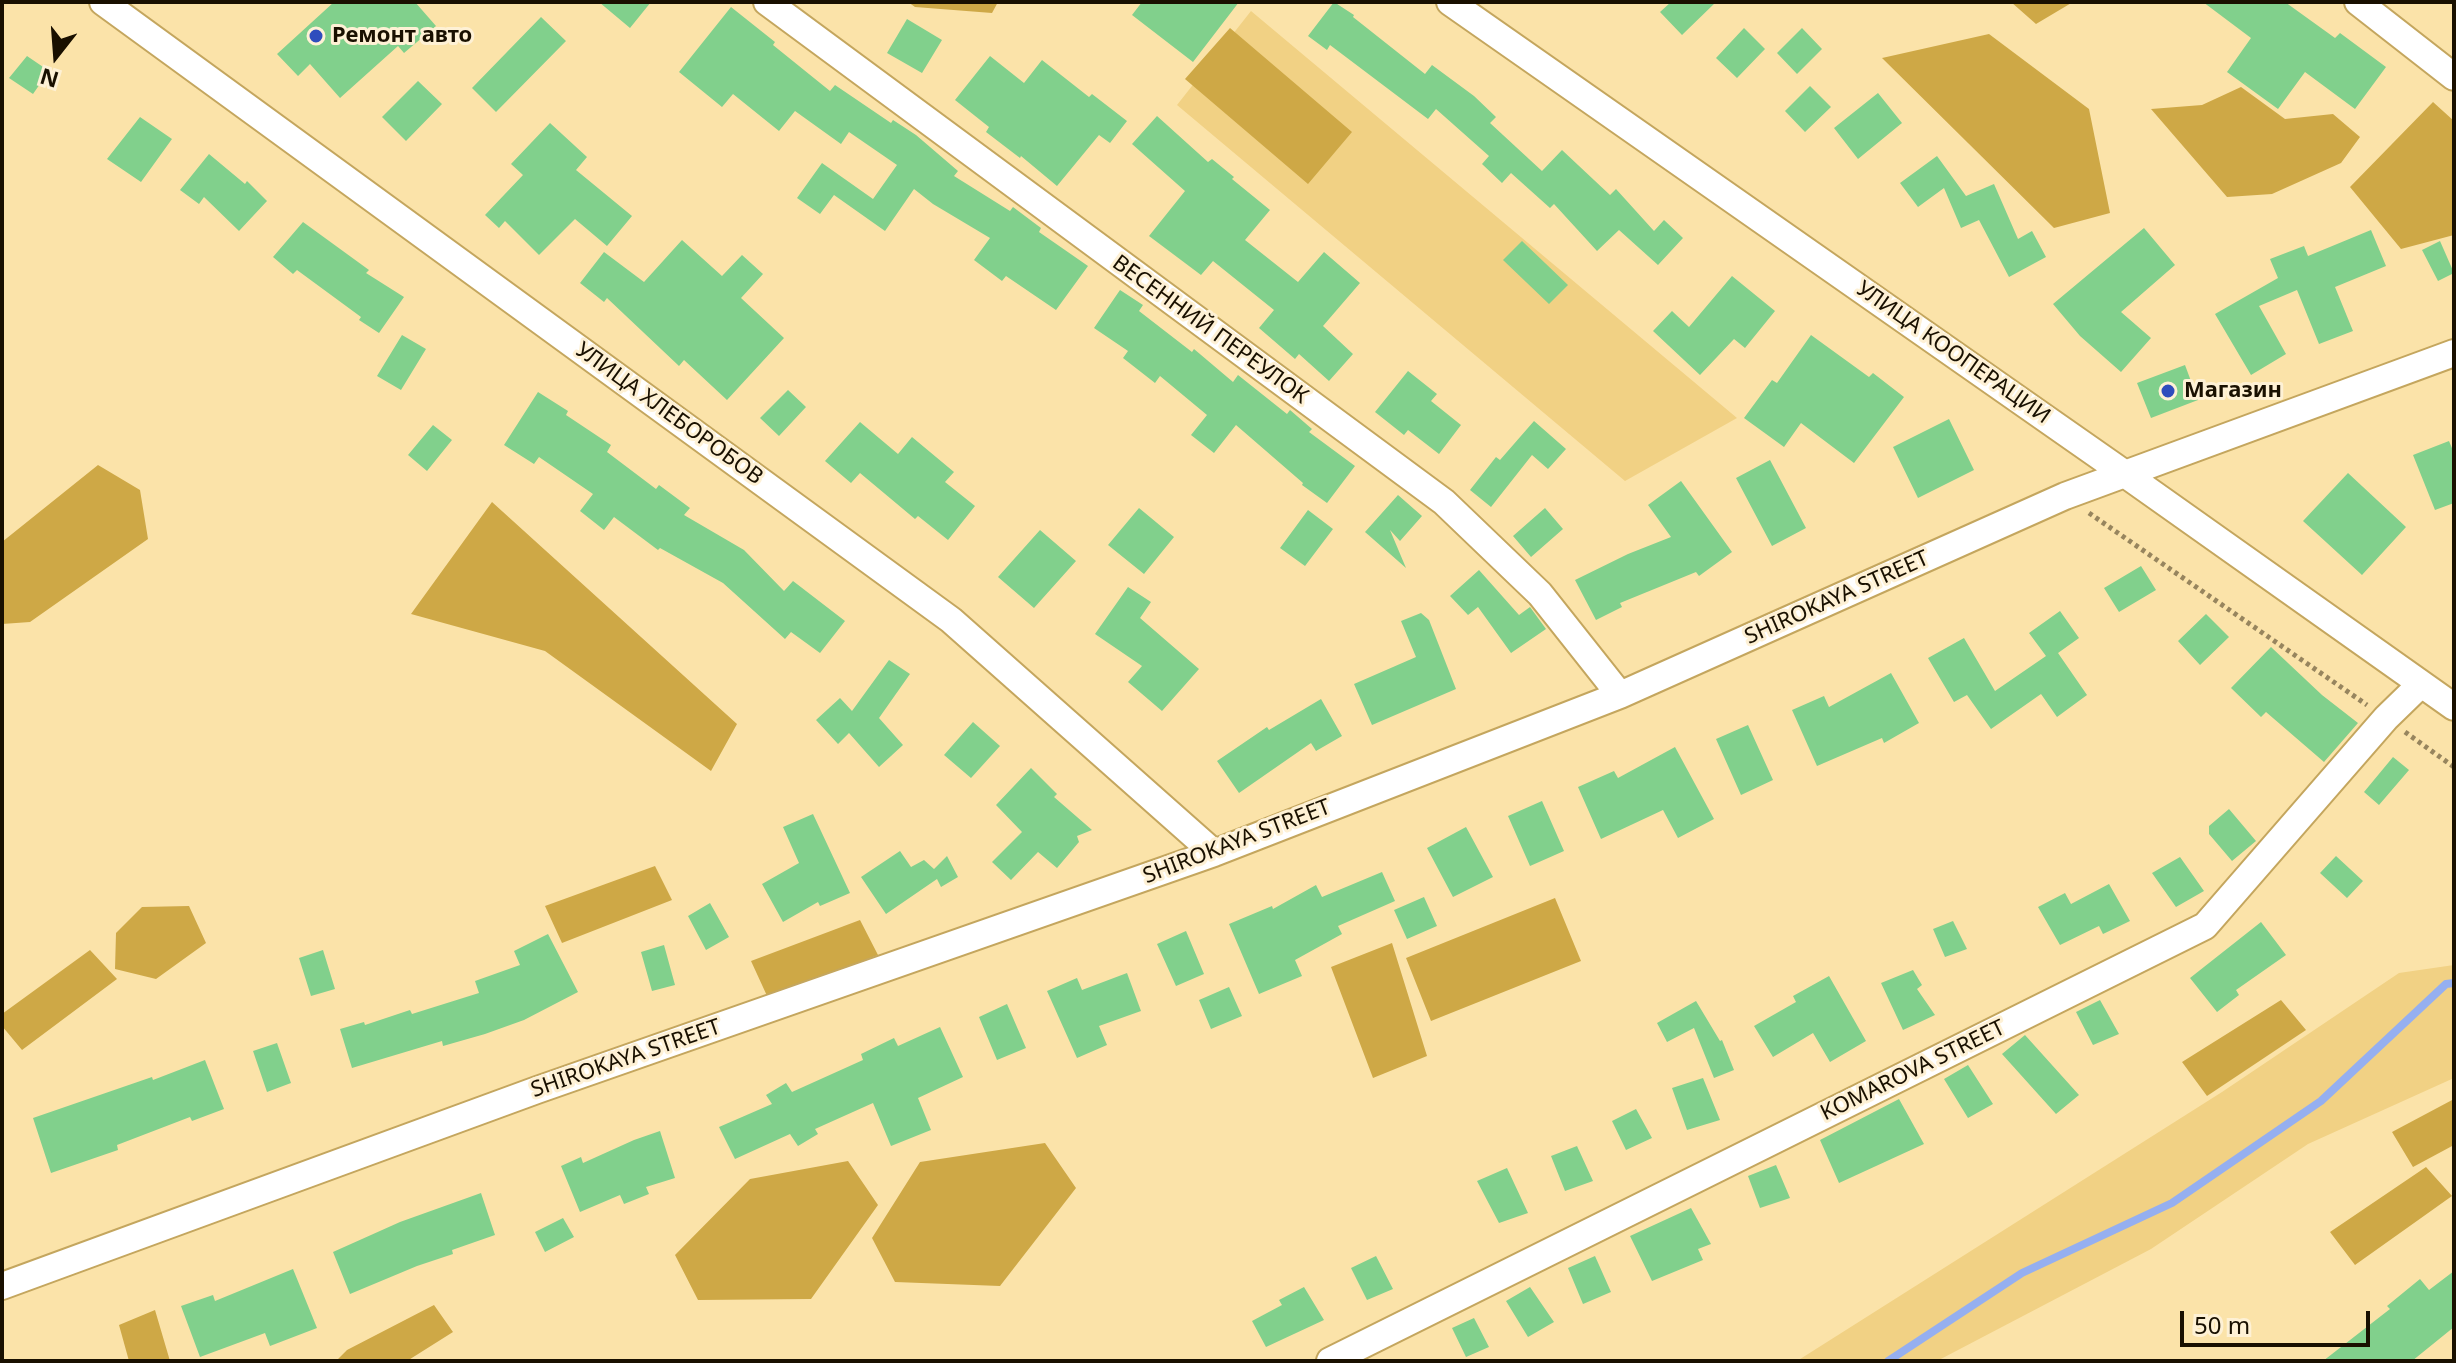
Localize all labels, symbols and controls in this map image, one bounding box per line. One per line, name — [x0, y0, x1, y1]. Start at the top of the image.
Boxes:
north arrow — [16, 16, 96, 96]
place label: Ремонт авто — [332, 23, 472, 49]
marker: Ремонт авто — [307, 27, 325, 45]
text: N — [36, 62, 62, 96]
street label: ВЕСЕННИЙ ПЕРЕУЛОК — [1107, 250, 1313, 410]
street label: УЛИЦА КООПЕРАЦИИ — [1851, 276, 2055, 430]
street label: УЛИЦА ХЛЕБОРОБОВ — [570, 337, 768, 491]
place label: Магазин — [2184, 378, 2282, 404]
marker: Магазин — [2159, 382, 2177, 400]
street label: SHIROKAYA STREET — [1741, 546, 1933, 650]
street label: SHIROKAYA STREET — [1140, 794, 1334, 890]
street label: SHIROKAYA STREET — [528, 1014, 724, 1104]
street label: KOMAROVA STREET — [1817, 1015, 2009, 1127]
scale bar — [2184, 1295, 2374, 1345]
text: 50 m — [2194, 1308, 2250, 1341]

